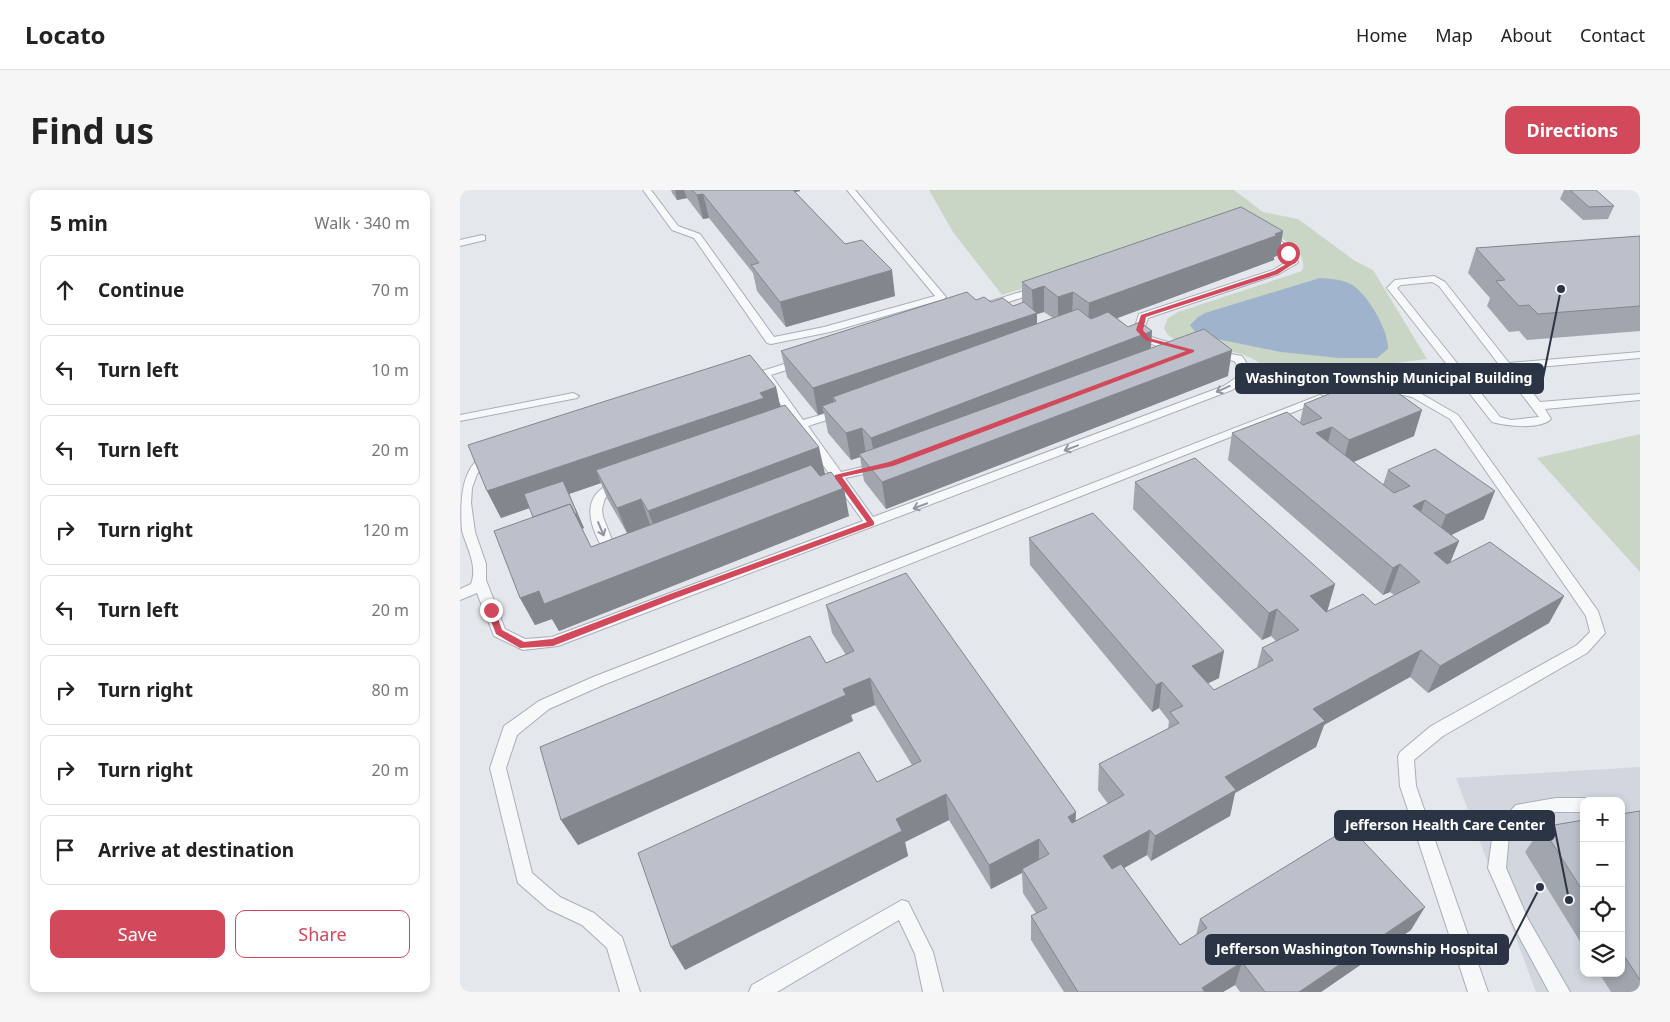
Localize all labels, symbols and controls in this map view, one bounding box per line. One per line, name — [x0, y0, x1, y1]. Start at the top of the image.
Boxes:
text: Locato — [25, 18, 106, 51]
text: Home — [1356, 23, 1407, 47]
text: Map — [1435, 23, 1473, 47]
text: About — [1501, 23, 1552, 47]
text: Contact — [1580, 23, 1645, 47]
button: Directions — [1505, 106, 1640, 154]
text: Find us — [30, 107, 154, 154]
text: 5 min — [50, 209, 108, 237]
text: Walk · 340 m — [315, 212, 410, 234]
route start — [1277, 242, 1300, 265]
icon: ahead — [51, 276, 79, 304]
text: Continue — [98, 277, 184, 303]
text: 70 m — [372, 279, 409, 301]
icon: left — [51, 356, 79, 384]
text: Turn left — [98, 357, 179, 383]
text: 10 m — [372, 359, 409, 381]
callout: Washington Township Municipal Building — [1236, 364, 1543, 393]
text: Washington Township Municipal Building — [1246, 368, 1532, 387]
one-way arrow — [1216, 385, 1231, 395]
icon: left — [51, 436, 79, 464]
text: Turn left — [98, 437, 179, 463]
text: 20 m — [372, 439, 409, 461]
one-way arrow — [1064, 444, 1079, 453]
one-way arrow — [912, 502, 927, 511]
icon: right — [51, 516, 79, 544]
text: Turn right — [98, 517, 193, 543]
text: 120 m — [362, 519, 409, 541]
one-way arrow — [597, 521, 606, 536]
icon: left — [51, 596, 79, 624]
text: Turn left — [98, 597, 179, 623]
text: 20 m — [372, 599, 409, 621]
route end — [480, 599, 503, 622]
icon: right — [51, 676, 79, 704]
text: Turn right — [98, 677, 193, 703]
text: 80 m — [372, 679, 409, 701]
icon: right — [51, 756, 79, 784]
text: Turn right — [98, 757, 193, 783]
text: 20 m — [372, 759, 409, 781]
map controls — [1580, 797, 1625, 977]
button: + — [1580, 797, 1625, 842]
callout: Jefferson Health Care Center — [1335, 811, 1554, 840]
text: Jefferson Health Care Center — [1343, 815, 1546, 834]
icon: arrive — [51, 836, 79, 864]
text: Arrive at destination — [98, 837, 294, 863]
button: − — [1580, 842, 1625, 887]
button: locate — [1580, 887, 1625, 932]
button: Save — [50, 910, 225, 958]
button: Share — [235, 910, 410, 958]
button: layers — [1580, 932, 1625, 977]
callout: Jefferson Washington Township Hospital — [1206, 935, 1508, 964]
text: Jefferson Washington Township Hospital — [1214, 939, 1498, 958]

